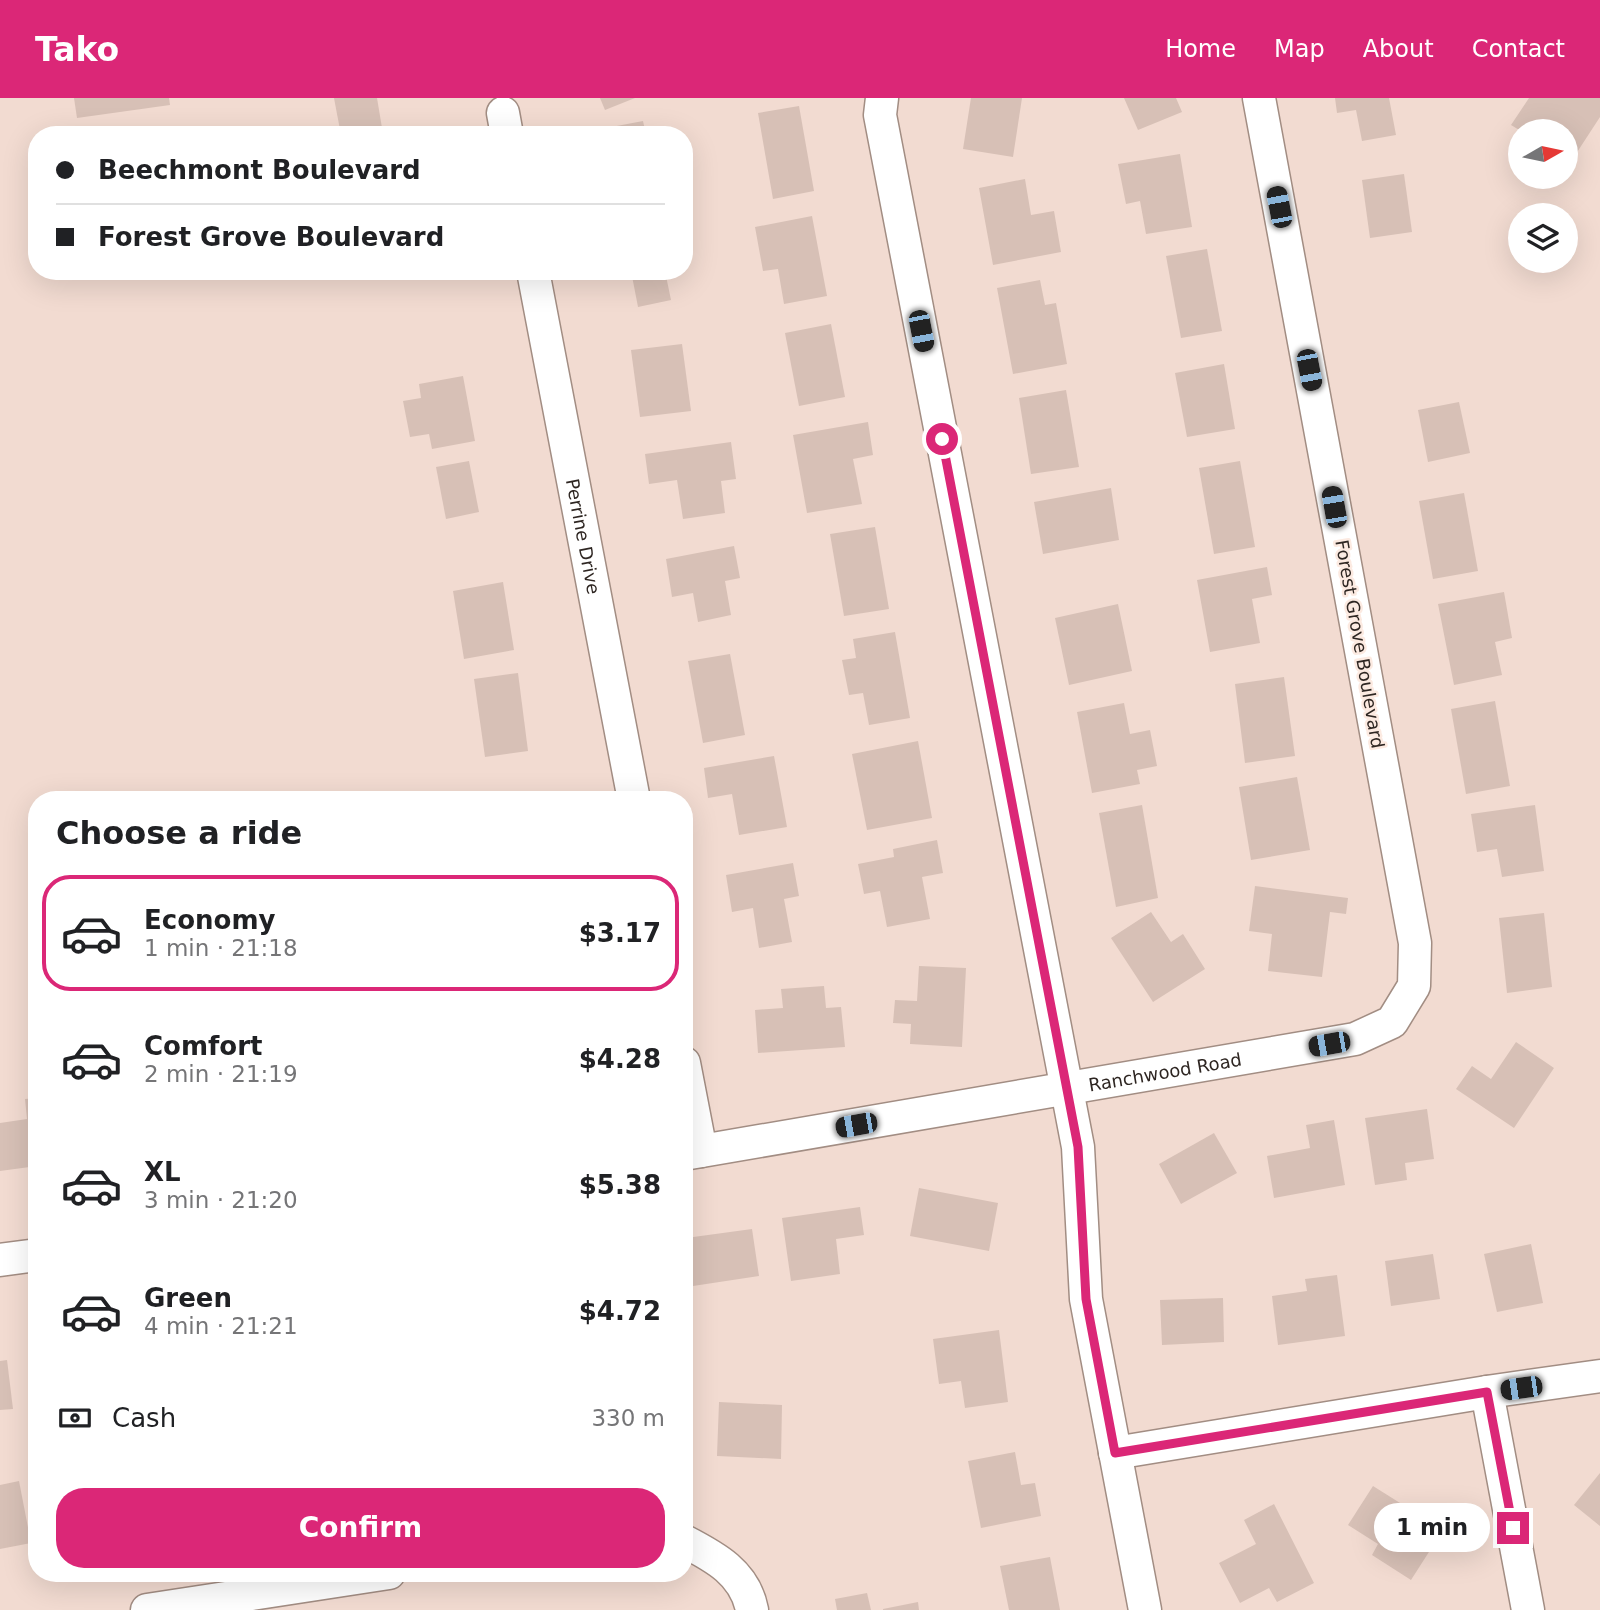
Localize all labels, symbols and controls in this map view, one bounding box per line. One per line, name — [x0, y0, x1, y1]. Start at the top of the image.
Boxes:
text: Tako — [35, 30, 119, 69]
text: Home — [1165, 35, 1236, 63]
text: Map — [1274, 35, 1325, 63]
text: About — [1363, 35, 1434, 63]
text: Contact — [1472, 35, 1565, 63]
north arrow — [1508, 119, 1578, 189]
map controls — [1508, 119, 1578, 273]
text: Beechmont Boulevard — [98, 155, 421, 185]
car — [1265, 184, 1294, 230]
button: layers — [1508, 203, 1578, 273]
text: Forest Grove Boulevard — [98, 222, 444, 252]
car — [907, 308, 936, 354]
car — [1295, 347, 1324, 393]
route start — [926, 423, 958, 455]
street label: Perrine Drive — [562, 477, 605, 596]
car — [1321, 484, 1348, 530]
street label: Forest Grove Boulevard — [1331, 538, 1389, 750]
text: Choose a ride — [56, 814, 302, 852]
icon: car — [60, 902, 123, 965]
text: Economy — [144, 905, 275, 935]
text: $3.17 — [579, 918, 661, 948]
text: 1 min · 21:18 — [144, 935, 298, 961]
icon: car — [60, 1028, 123, 1091]
car — [1307, 1030, 1352, 1058]
text: Comfort — [144, 1031, 262, 1061]
text: $4.28 — [579, 1044, 661, 1074]
street label: Ranchwood Road — [1087, 1048, 1243, 1095]
text: 2 min · 21:19 — [144, 1061, 298, 1087]
car — [834, 1111, 879, 1139]
icon: car — [60, 1154, 123, 1217]
text: XL — [144, 1157, 181, 1187]
text: $5.38 — [579, 1170, 661, 1200]
text: 3 min · 21:20 — [144, 1187, 298, 1213]
icon: car — [60, 1280, 123, 1343]
text: Green — [144, 1283, 232, 1313]
text: $4.72 — [579, 1296, 661, 1326]
text: 4 min · 21:21 — [144, 1313, 298, 1339]
car — [1499, 1375, 1544, 1401]
icon: cash — [56, 1399, 94, 1437]
text: Cash — [112, 1403, 176, 1433]
text: 330 m — [591, 1405, 665, 1431]
button: Confirm — [56, 1488, 665, 1568]
callout: 1 min — [1373, 1504, 1488, 1552]
route end — [1497, 1512, 1529, 1544]
text: 1 min — [1396, 1514, 1468, 1540]

